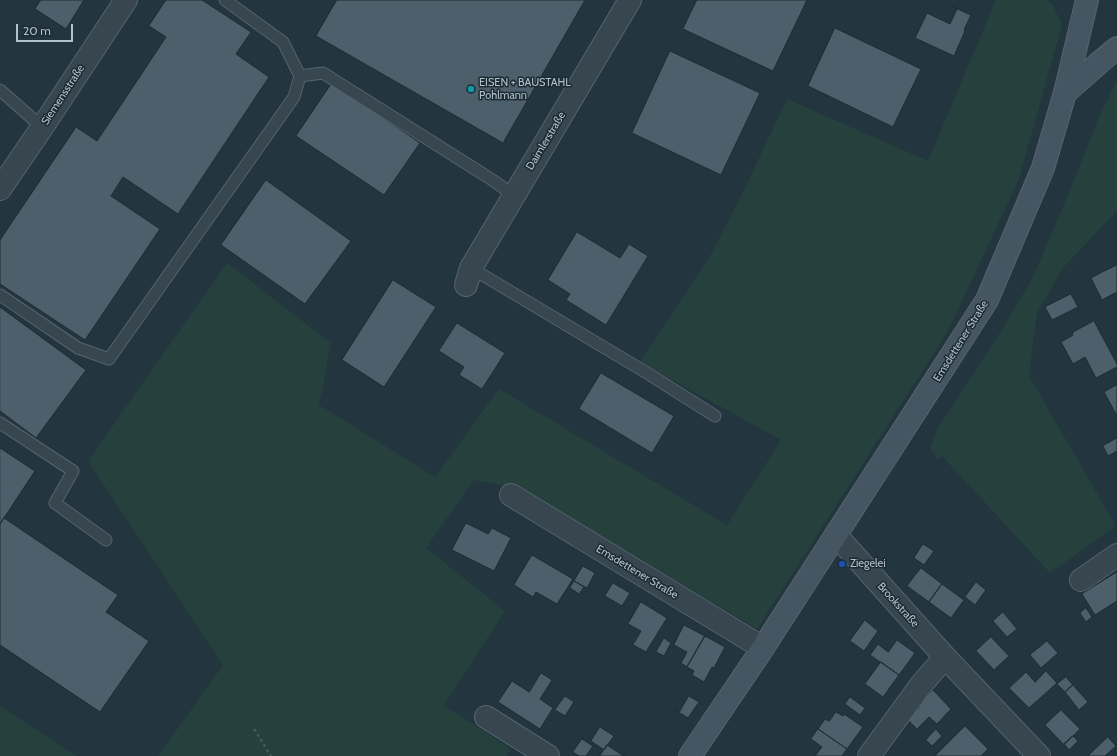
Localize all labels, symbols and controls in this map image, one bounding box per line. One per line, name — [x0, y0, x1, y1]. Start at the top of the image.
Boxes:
scale bar — [18, 16, 75, 42]
text: 20 m — [23, 23, 51, 38]
street label: Siemensstraße — [39, 62, 87, 128]
place label: EISEN + BAUSTAHL Pohlmann — [479, 76, 571, 102]
marker: EISEN + BAUSTAHL Pohlmann — [466, 84, 476, 94]
street label: Daimlerstraße — [523, 109, 569, 173]
street label: Emsdettener Straße — [931, 298, 991, 384]
street label: Emsdettener Straße — [594, 542, 680, 602]
place label: Ziegelei — [850, 557, 886, 571]
marker: Ziegelei — [837, 559, 847, 569]
street label: Brookstraße — [874, 580, 922, 630]

